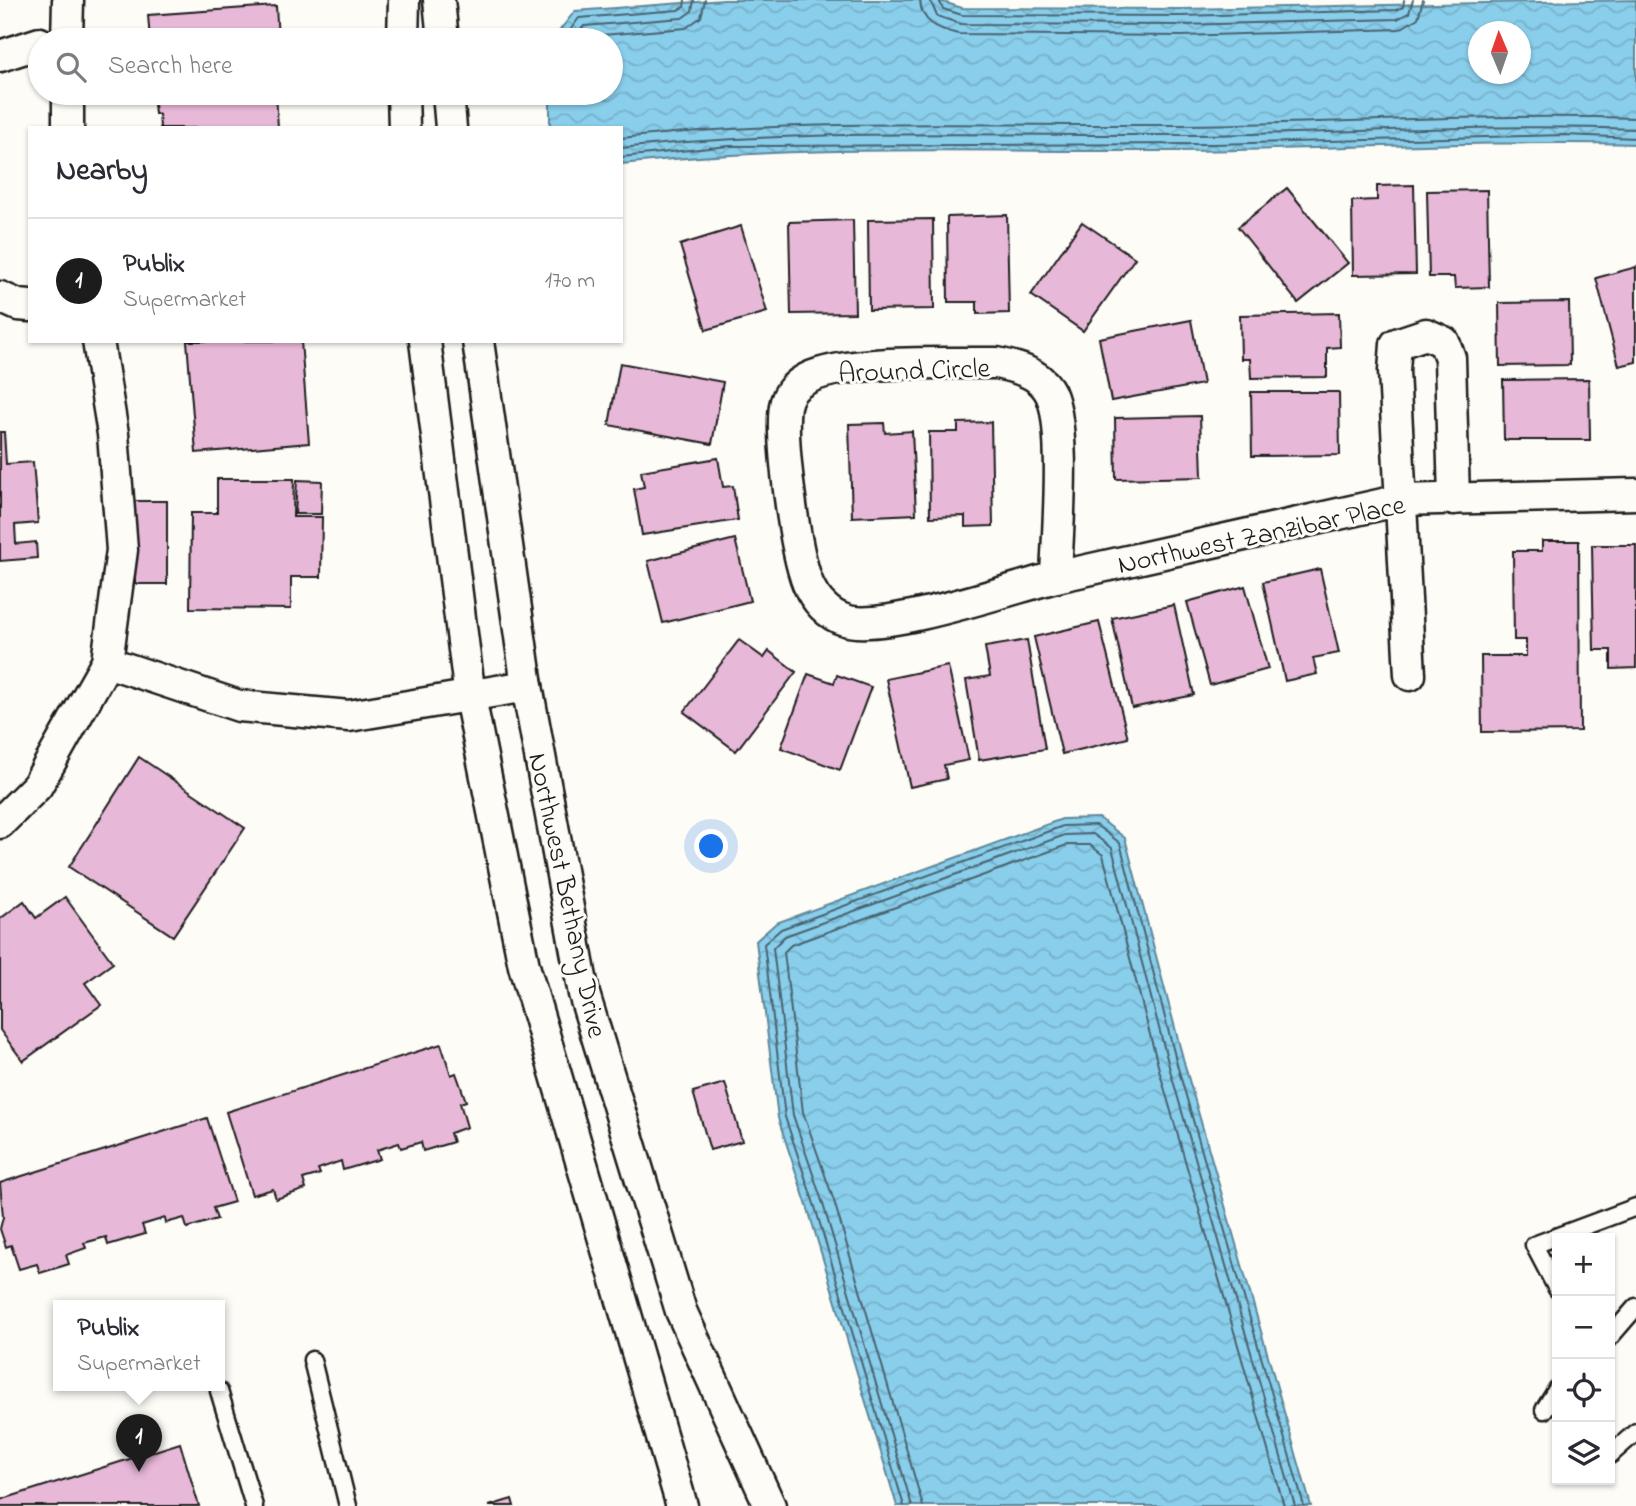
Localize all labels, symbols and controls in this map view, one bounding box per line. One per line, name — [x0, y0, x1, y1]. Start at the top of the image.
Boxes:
north arrow — [1468, 21, 1531, 84]
search box — [28, 28, 623, 105]
icon: search — [52, 48, 90, 86]
text: Search here — [108, 48, 233, 86]
text: Nearby — [56, 150, 148, 194]
text: Publix — [123, 246, 185, 284]
text: 1 — [75, 265, 83, 298]
text: 170 m — [545, 265, 595, 298]
text: Supermarket — [123, 284, 246, 317]
street label: Around Circle — [838, 349, 991, 396]
street label: Northwest Zanzibar Place — [1114, 486, 1410, 587]
street label: Northwest Bethany Drive — [515, 749, 616, 1042]
your location — [694, 829, 728, 863]
map controls — [1552, 1233, 1615, 1485]
button: + — [1552, 1233, 1615, 1296]
button: − — [1552, 1296, 1615, 1359]
popup — [53, 1300, 225, 1391]
text: Publix — [77, 1310, 139, 1348]
text: Supermarket — [77, 1348, 201, 1381]
button: locate — [1552, 1359, 1615, 1422]
pin: 1 — [116, 1414, 162, 1472]
button: layers — [1552, 1422, 1615, 1485]

